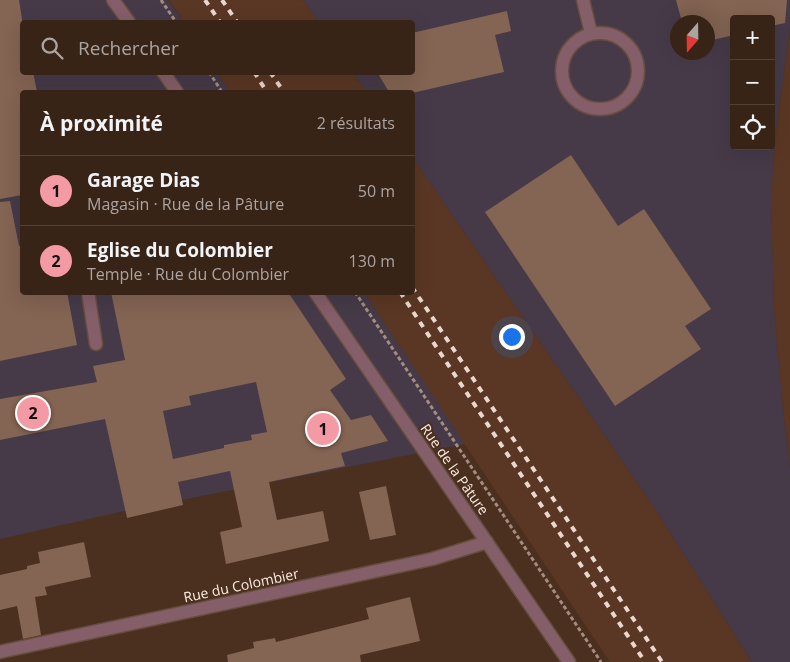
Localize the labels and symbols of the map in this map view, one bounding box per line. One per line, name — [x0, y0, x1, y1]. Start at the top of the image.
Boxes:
north arrow — [670, 15, 715, 60]
your location — [499, 324, 525, 350]
pin: 2 — [17, 394, 49, 432]
pin: 1 — [307, 410, 339, 448]
street label: Rue de la Pâture — [417, 420, 494, 518]
street label: Rue du Colombier — [182, 563, 301, 606]

